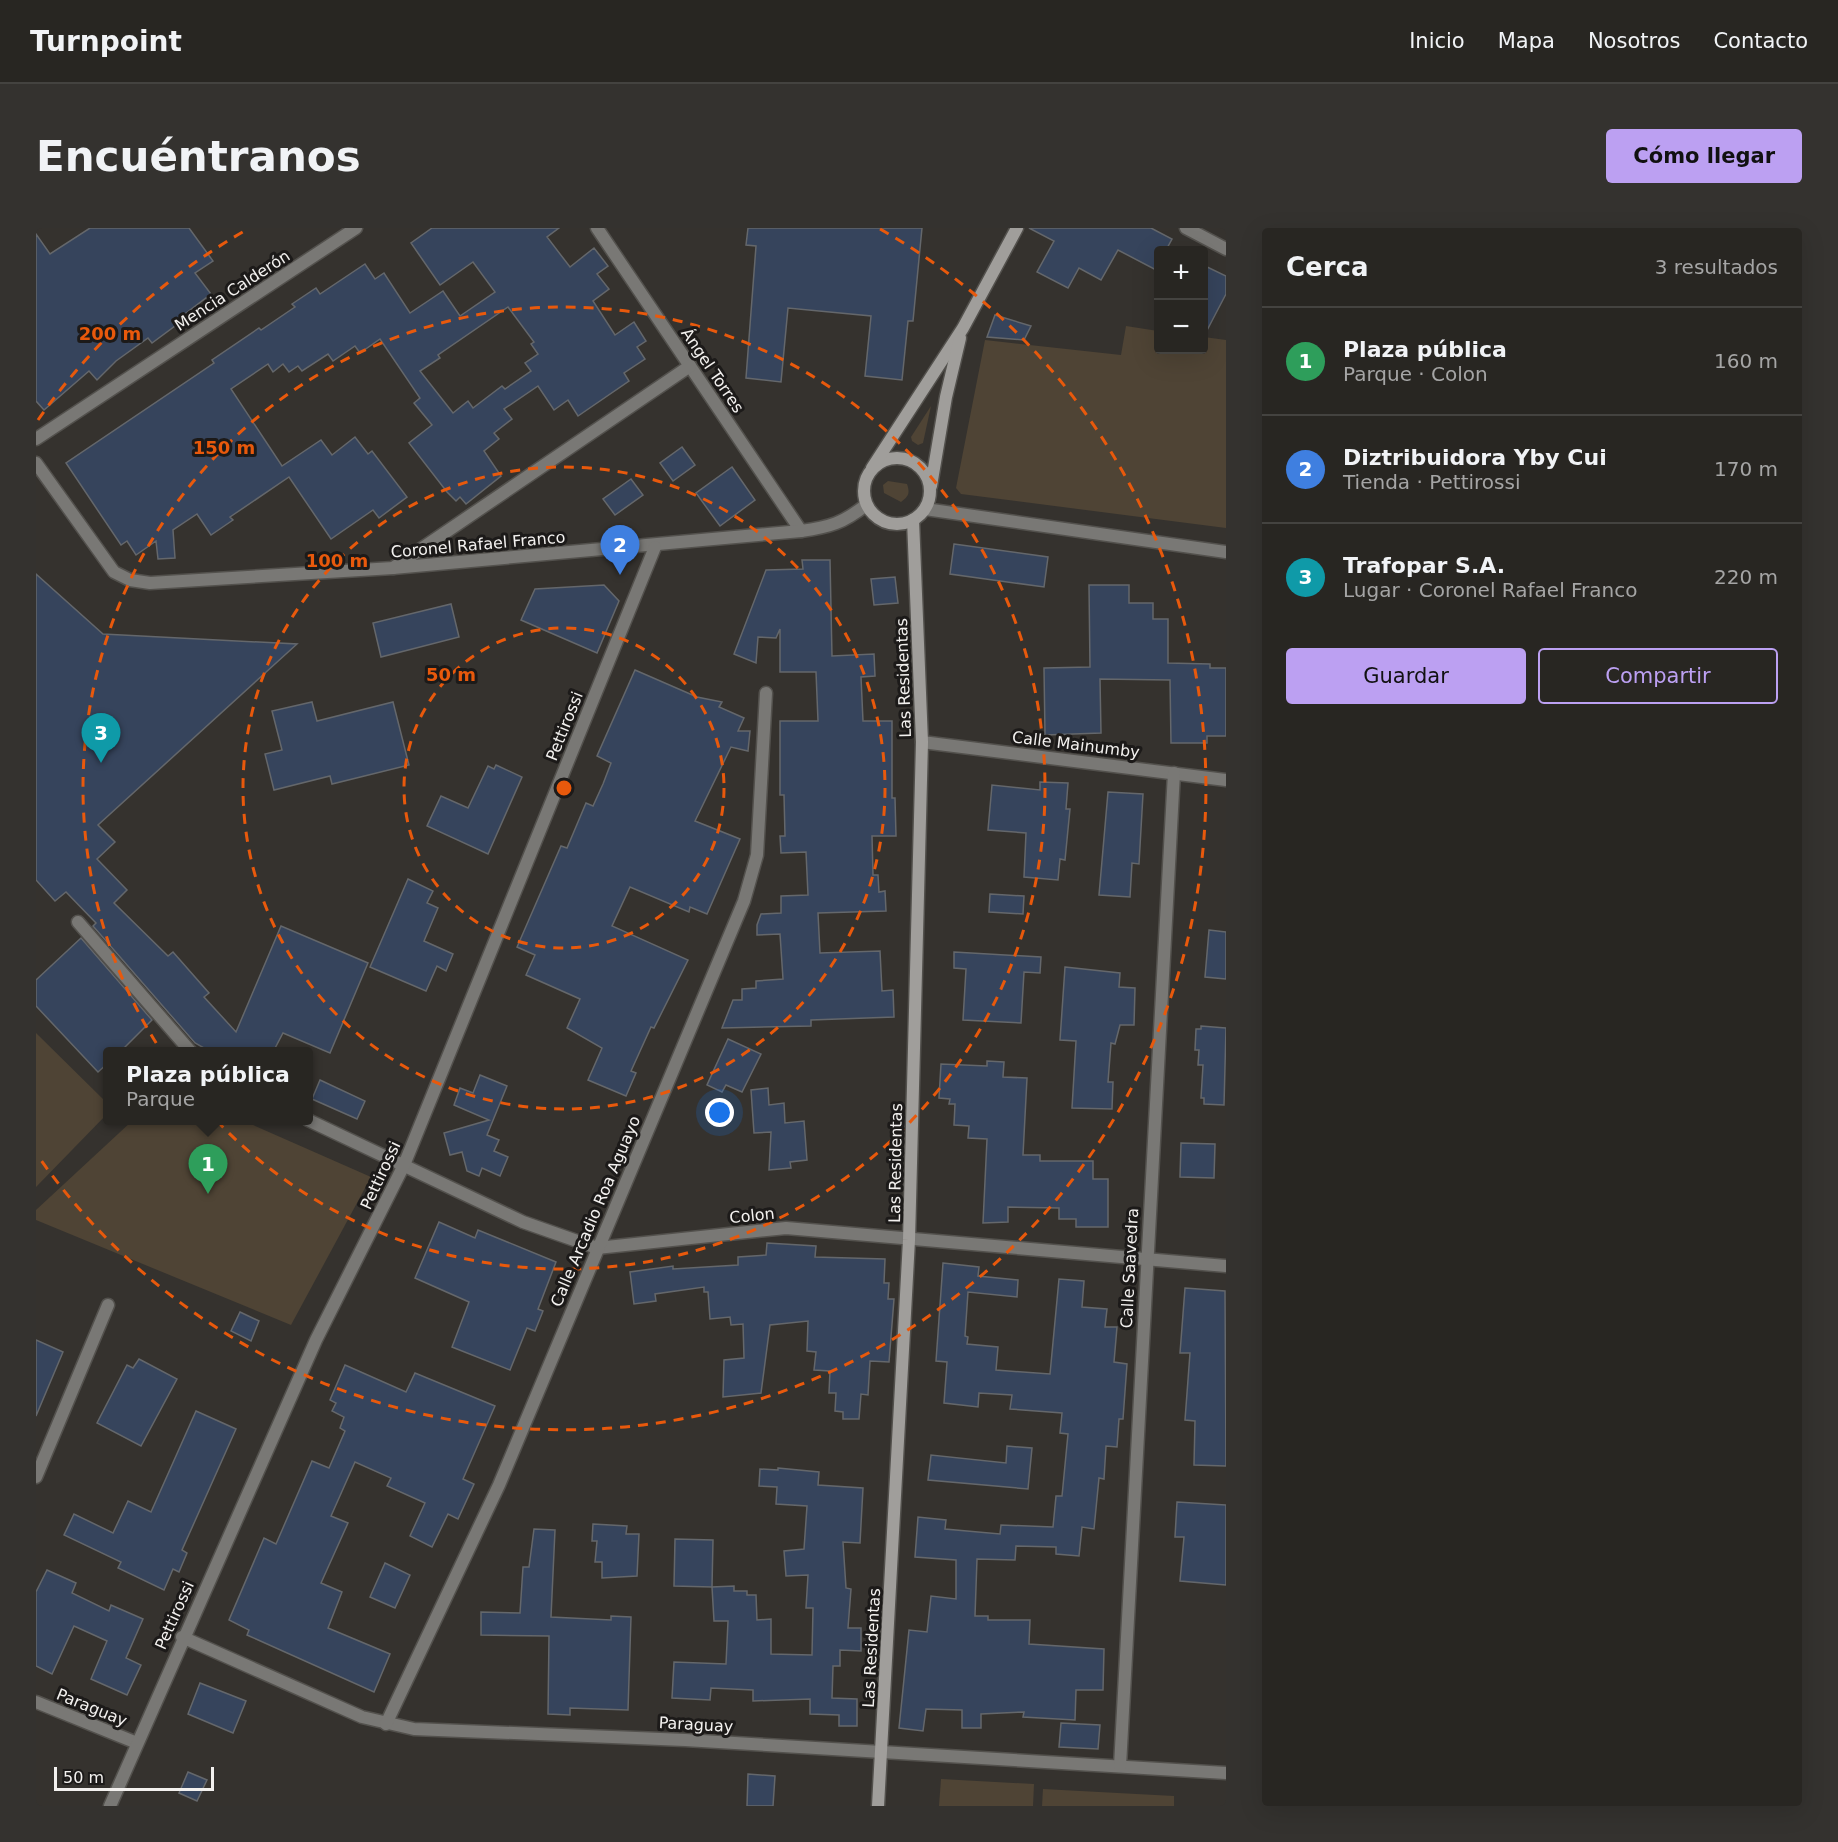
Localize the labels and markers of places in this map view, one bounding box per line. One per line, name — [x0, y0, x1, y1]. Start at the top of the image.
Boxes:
pin: 2 — [600, 526, 640, 575]
pin: 3 — [82, 714, 120, 763]
centre of rings — [554, 778, 574, 798]
pin: 1 — [188, 1144, 228, 1194]

